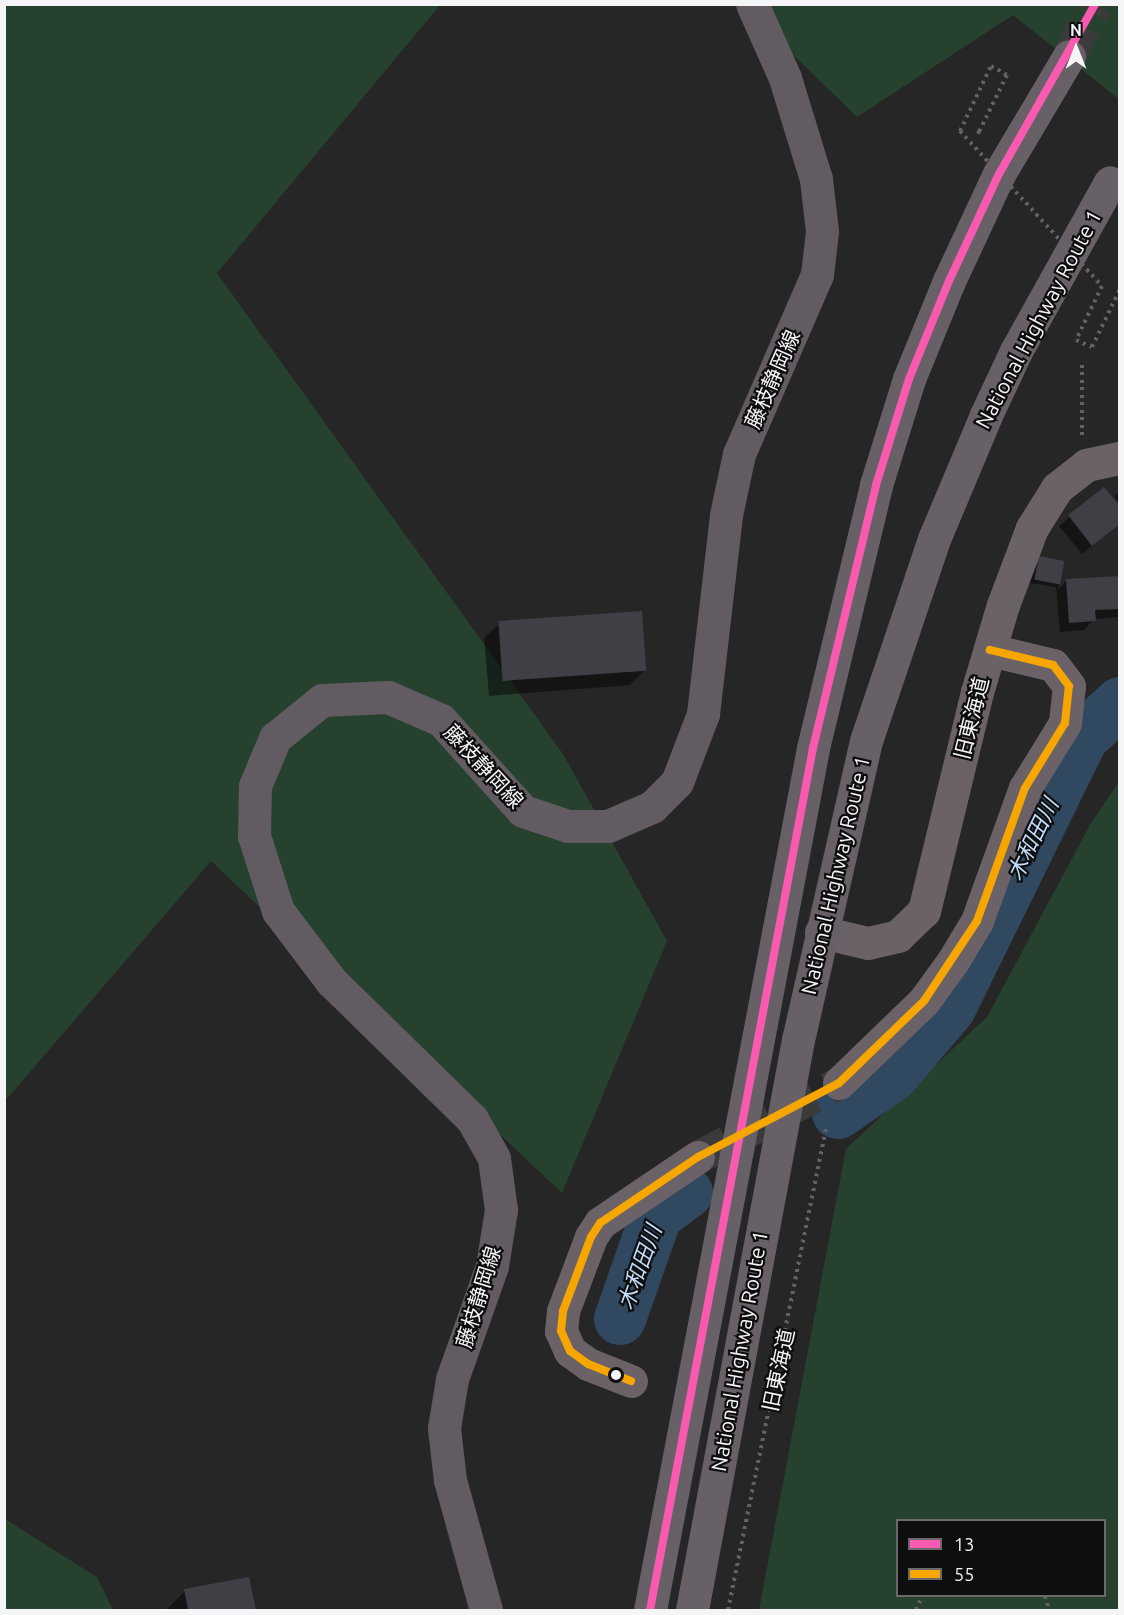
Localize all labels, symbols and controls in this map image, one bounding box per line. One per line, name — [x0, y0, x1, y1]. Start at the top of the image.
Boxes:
north arrow — [1046, 18, 1106, 78]
text: N — [1070, 21, 1082, 39]
street label: National Highway Route 1 — [970, 205, 1106, 433]
street label: 藤枝静岡線 — [739, 326, 805, 432]
street label: 旧東海道 — [949, 674, 993, 762]
street label: 藤枝静岡線 — [439, 719, 529, 813]
street label: National Highway Route 1 — [795, 753, 875, 997]
water label: 木和田川 — [1001, 794, 1063, 884]
water label: 木和田川 — [612, 1221, 666, 1313]
street label: National Highway Route 1 — [705, 1229, 773, 1473]
street label: 藤枝静岡線 — [451, 1243, 505, 1351]
street label: 旧東海道 — [757, 1326, 799, 1414]
unlabelled marker — [610, 1369, 622, 1381]
legend — [896, 1519, 1106, 1597]
text: 13 — [954, 1534, 974, 1554]
text: 55 — [954, 1564, 974, 1584]

